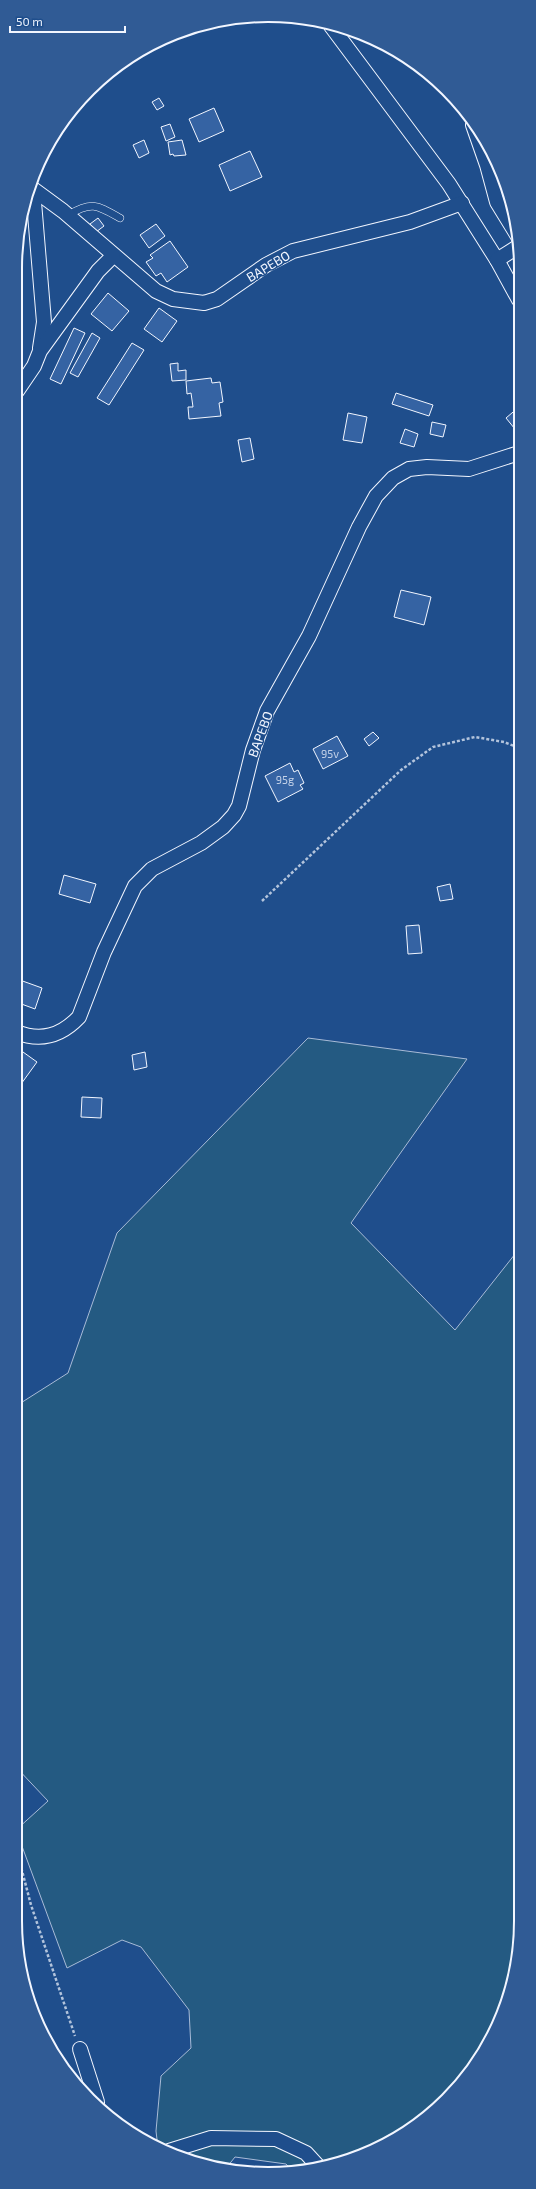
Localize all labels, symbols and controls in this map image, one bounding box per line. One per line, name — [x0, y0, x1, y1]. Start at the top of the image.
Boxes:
scale bar — [10, 8, 125, 34]
text: 50 m — [16, 14, 43, 28]
street label: ВАРЕВО — [243, 247, 293, 285]
street label: ВАРЕВО — [244, 709, 276, 759]
house number: 95v — [321, 747, 339, 760]
house number: 95g — [276, 773, 294, 786]

